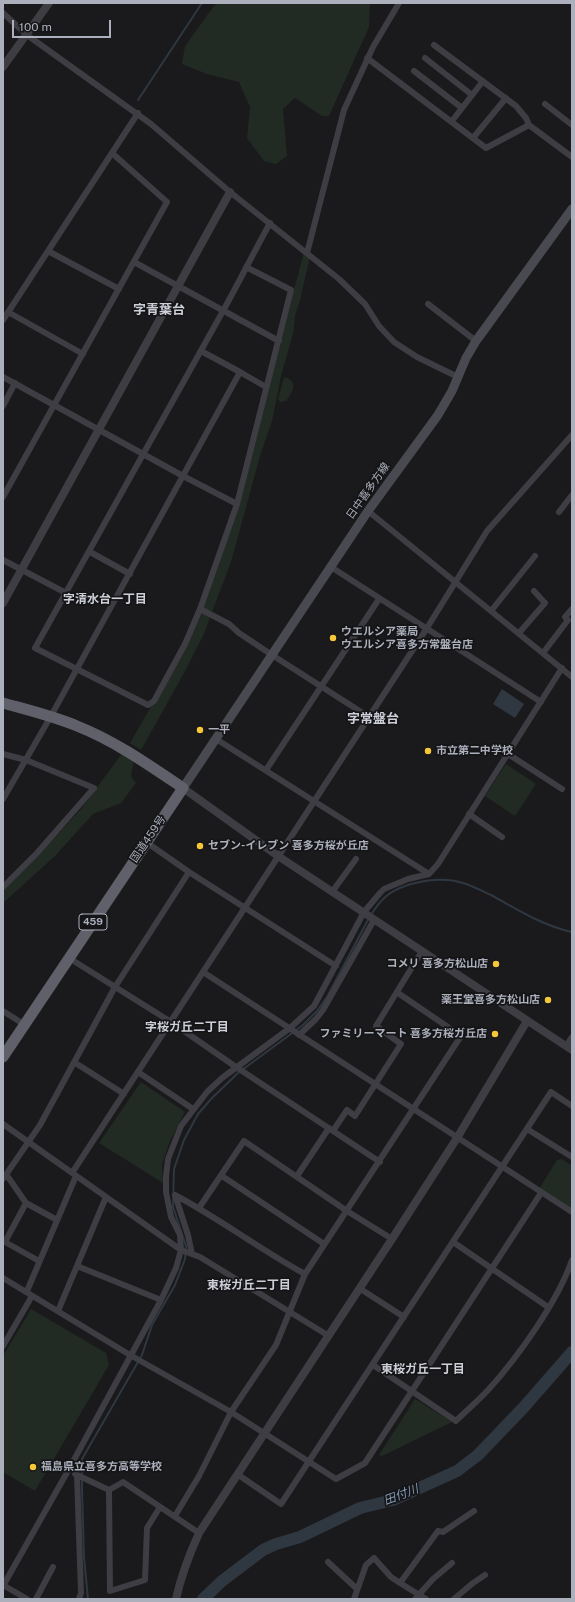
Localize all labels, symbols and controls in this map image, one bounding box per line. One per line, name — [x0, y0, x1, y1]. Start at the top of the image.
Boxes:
scale bar — [14, 12, 113, 38]
text: 100 m — [19, 20, 52, 34]
district label: 字青葉台 — [133, 302, 185, 318]
street label: 日中喜多方線 — [344, 460, 392, 522]
district label: 字清水台一丁目 — [63, 592, 147, 606]
place label: ウエルシア薬局 ウエルシア喜多方常盤台店 — [341, 625, 473, 651]
marker: ウエルシア薬局 ウエルシア喜多方常盤台店 — [328, 633, 338, 643]
district label: 字常盤台 — [347, 711, 399, 727]
place label: 一平 — [208, 723, 230, 737]
marker: 一平 — [195, 725, 205, 735]
place label: 市立第二中学校 — [436, 744, 513, 758]
marker: 市立第二中学校 — [423, 746, 433, 756]
street label: 国道459号 — [128, 813, 168, 865]
place label: セブン-イレブン 喜多方桜が丘店 — [208, 839, 369, 853]
marker: セブン-イレブン 喜多方桜が丘店 — [195, 841, 205, 851]
road number: 459 — [79, 914, 107, 930]
place label: コメリ 喜多方松山店 — [387, 957, 488, 971]
marker: コメリ 喜多方松山店 — [491, 959, 501, 969]
place label: 薬王堂喜多方松山店 — [441, 993, 540, 1007]
marker: 薬王堂喜多方松山店 — [543, 995, 553, 1005]
district label: 字桜ガ丘二丁目 — [145, 1020, 229, 1034]
place label: ファミリーマート 喜多方桜ガ丘店 — [320, 1027, 487, 1041]
marker: ファミリーマート 喜多方桜ガ丘店 — [490, 1029, 500, 1039]
district label: 東桜ガ丘二丁目 — [207, 1278, 291, 1292]
district label: 東桜ガ丘一丁目 — [381, 1362, 465, 1376]
place label: 福島県立喜多方高等学校 — [41, 1460, 162, 1474]
marker: 福島県立喜多方高等学校 — [28, 1462, 38, 1472]
water label: 田付川 — [382, 1482, 420, 1508]

